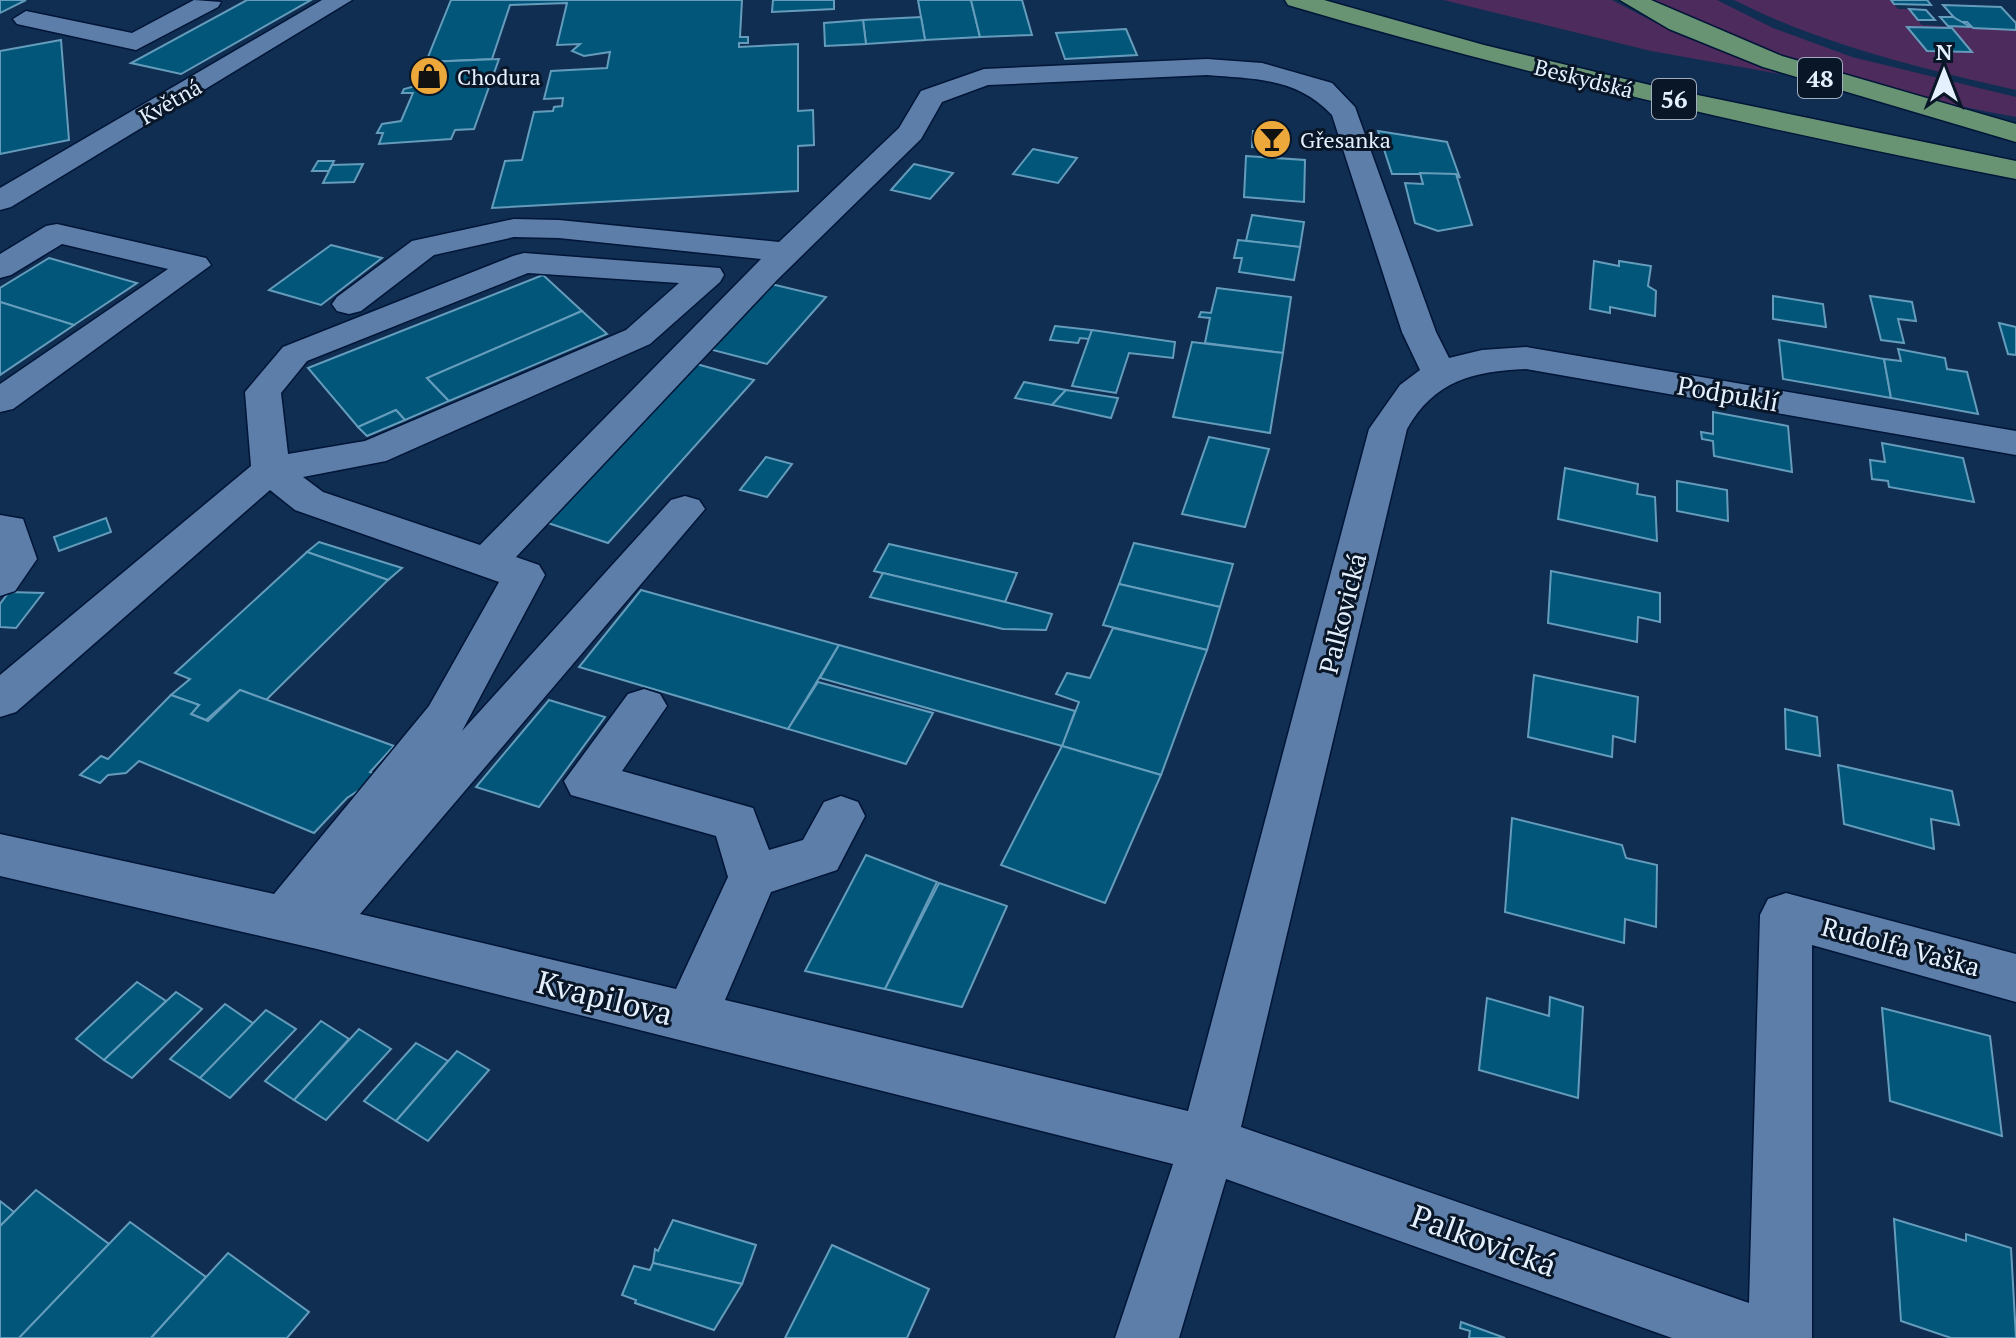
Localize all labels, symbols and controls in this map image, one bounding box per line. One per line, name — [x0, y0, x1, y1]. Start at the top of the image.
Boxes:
north arrow — [1904, 32, 1984, 112]
text: N — [1936, 37, 1953, 66]
street label: Beskydská — [1532, 52, 1636, 104]
shop icon: Chodura — [408, 55, 450, 97]
road number: 48 — [1798, 58, 1842, 98]
place label: Chodura — [457, 62, 541, 91]
street label: Květná — [134, 72, 206, 130]
road number: 56 — [1652, 79, 1696, 119]
bar icon: Gřesanka — [1251, 118, 1293, 160]
place label: Gřesanka — [1300, 125, 1391, 154]
street label: Podpuklí — [1675, 367, 1781, 419]
street label: Palkovická — [1311, 549, 1373, 677]
street label: Rudolfa Vaška — [1818, 909, 1984, 983]
street label: Kvapilova — [533, 960, 677, 1034]
street label: Palkovická — [1406, 1194, 1562, 1286]

